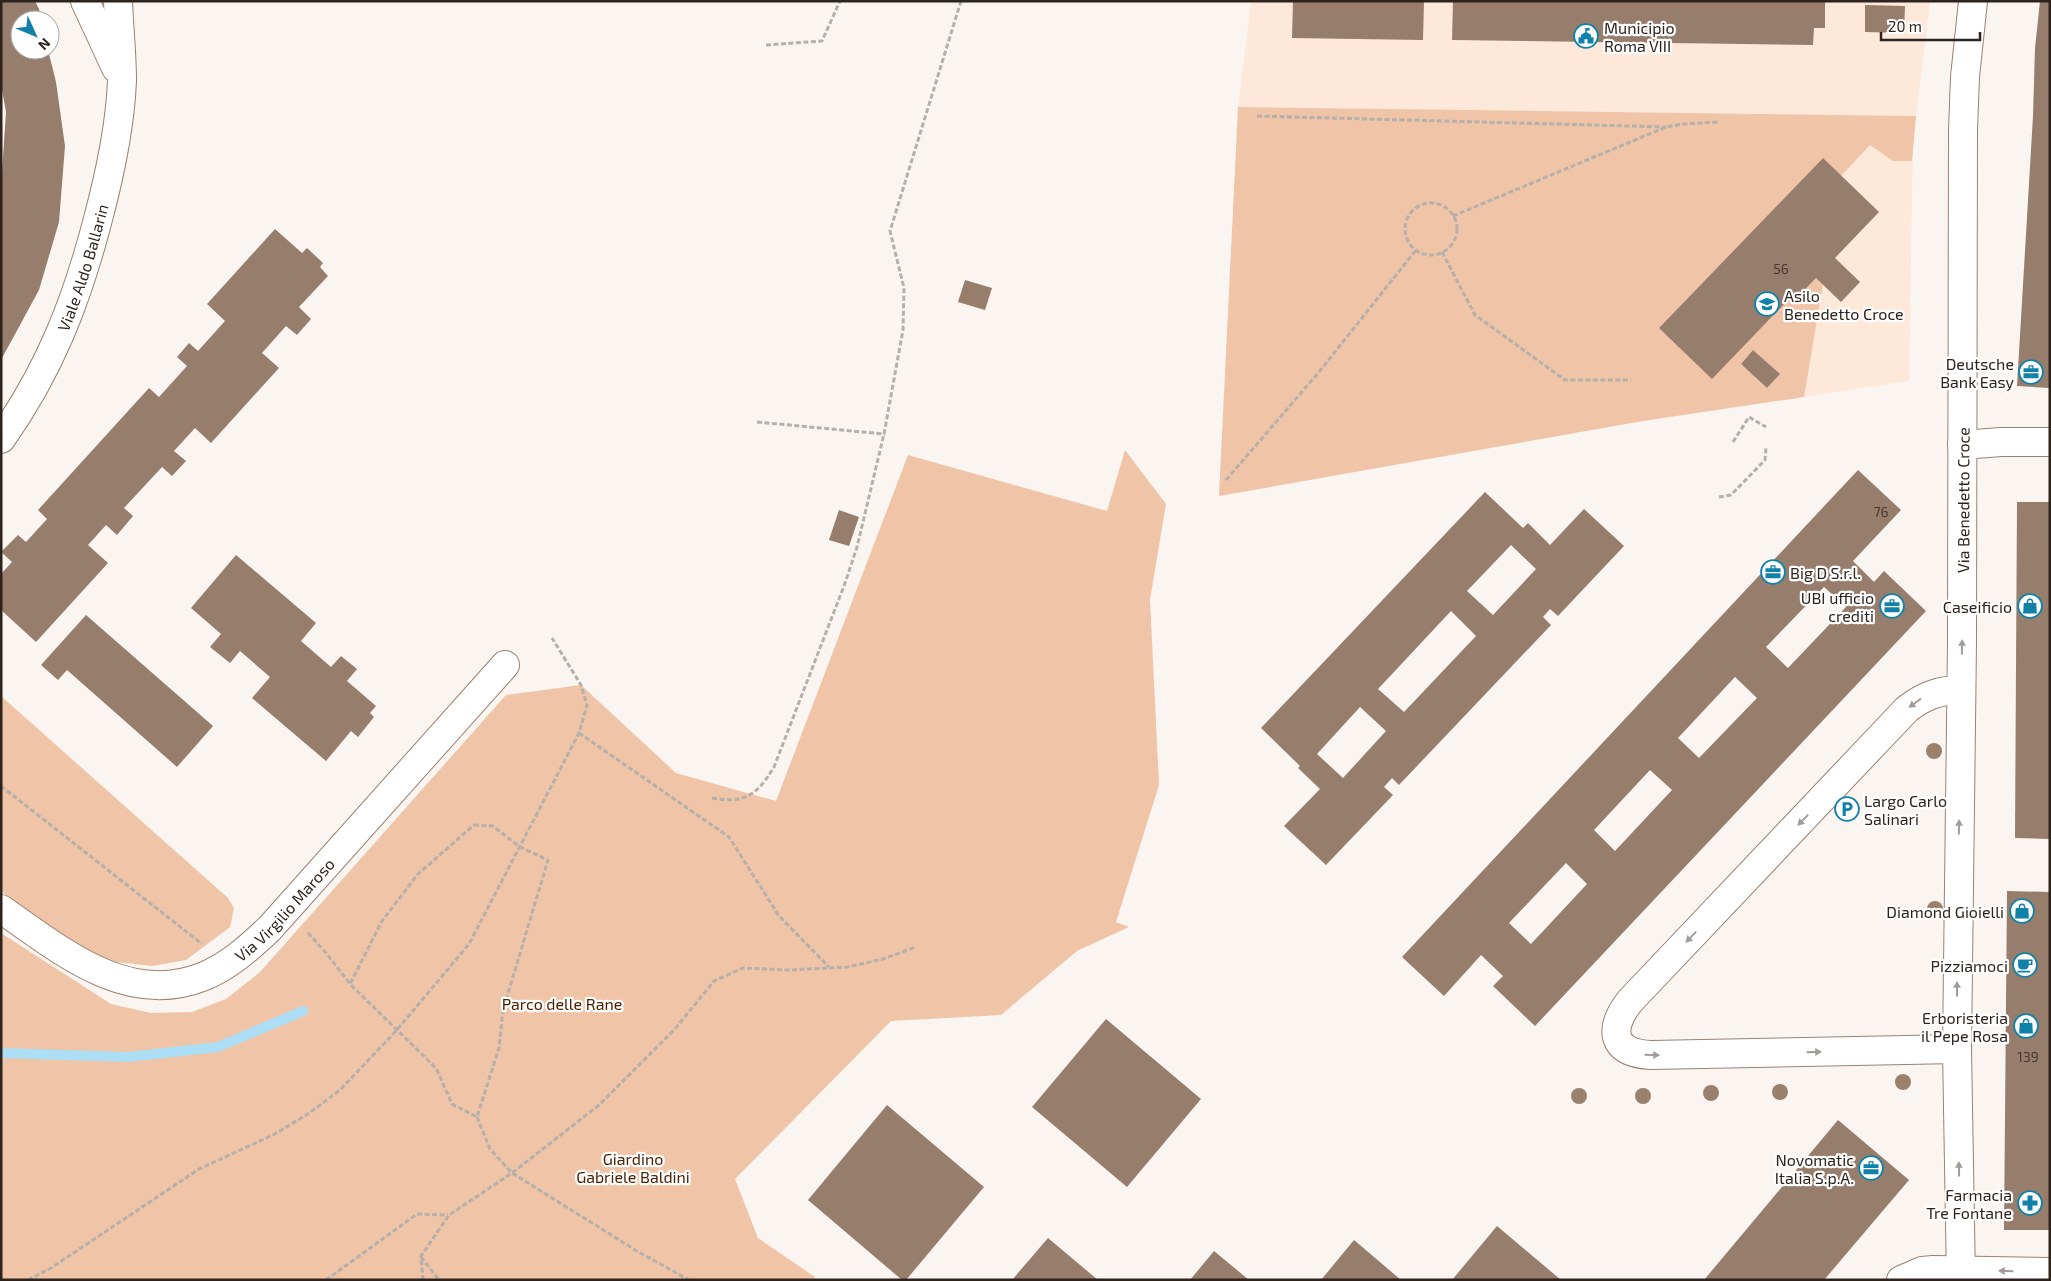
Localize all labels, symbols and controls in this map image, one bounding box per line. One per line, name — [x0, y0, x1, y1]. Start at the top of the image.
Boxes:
north arrow — [10, 10, 60, 60]
scale bar — [1881, 10, 1980, 42]
text: 20 m — [1888, 17, 1922, 35]
place label: Municipio Roma VIII — [1604, 18, 1675, 55]
public building icon: Municipio Roma VIII — [1573, 23, 1599, 49]
text: N — [35, 35, 54, 54]
street label: Viale Aldo Ballarin — [53, 202, 111, 334]
house number: 56 — [1773, 260, 1789, 277]
place label: Asilo Benedetto Croce — [1784, 286, 1904, 323]
school or university icon: Asilo Benedetto Croce — [1754, 291, 1780, 317]
place label: Deutsche Bank Easy — [1940, 354, 2015, 391]
office icon: Deutsche Bank Easy — [2018, 359, 2044, 385]
street label: Via Benedetto Croce — [1953, 427, 1972, 573]
house number: 76 — [1873, 503, 1889, 520]
office icon: Big D S.r.l. — [1760, 559, 1786, 585]
place label: Big D S.r.l. — [1790, 563, 1861, 582]
place label: UBI ufficio crediti — [1801, 588, 1874, 625]
office icon: UBI ufficio crediti — [1879, 593, 1905, 619]
shop icon: Caseificio — [2017, 593, 2043, 619]
place label: Caseificio — [1943, 597, 2012, 616]
one-way arrow — [1958, 638, 1966, 654]
one-way arrow — [1908, 698, 1922, 708]
place label: Largo Carlo Salinari — [1864, 791, 1947, 828]
parking icon: Largo Carlo Salinari — [1834, 796, 1860, 822]
one-way arrow — [1797, 813, 1809, 825]
one-way arrow — [1955, 818, 1963, 834]
street label: Via Virgilio Maroso — [231, 854, 338, 965]
shop icon: Diamond Gioielli — [2009, 898, 2035, 924]
place label: Diamond Gioielli — [1886, 902, 2004, 921]
one-way arrow — [1685, 931, 1697, 943]
cafe icon: Pizziamoci — [2012, 952, 2038, 978]
place label: Pizziamoci — [1931, 956, 2008, 975]
one-way arrow — [1953, 981, 1961, 997]
park label: Parco delle Rane — [502, 994, 622, 1013]
place label: Erboristeria il Pepe Rosa — [1921, 1008, 2008, 1045]
shop icon: Erboristeria il Pepe Rosa — [2013, 1013, 2039, 1039]
one-way arrow — [1806, 1048, 1822, 1056]
house number: 139 — [2017, 1048, 2039, 1065]
one-way arrow — [1644, 1051, 1660, 1059]
park label: Giardino Gabriele Baldini — [576, 1149, 690, 1186]
place label: Novomatic Italia S.p.A. — [1775, 1150, 1854, 1187]
office icon: Novomatic Italia S.p.A. — [1858, 1155, 1884, 1181]
one-way arrow — [1955, 1161, 1963, 1177]
place label: Farmacia Tre Fontane — [1926, 1185, 2012, 1222]
pharmacy icon: Farmacia Tre Fontane — [2017, 1190, 2043, 1216]
one-way arrow — [1997, 1267, 2013, 1275]

